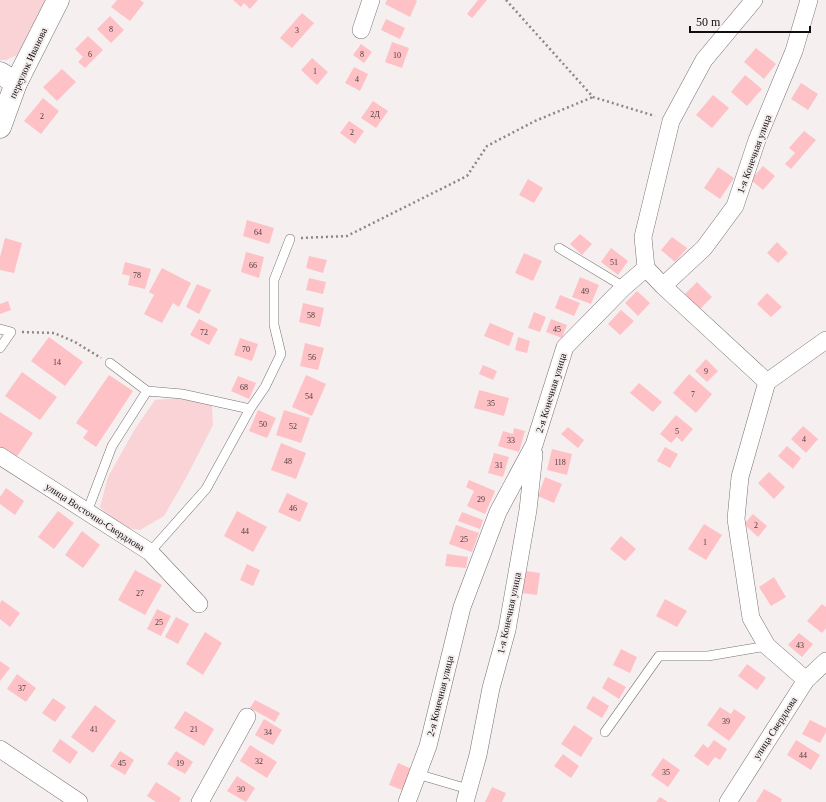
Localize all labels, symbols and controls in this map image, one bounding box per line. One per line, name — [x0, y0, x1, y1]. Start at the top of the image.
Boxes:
scale bar — [690, 8, 810, 34]
text: 50 m — [696, 15, 721, 29]
street label: переулок Иванова — [7, 25, 49, 100]
house number: 8 — [109, 25, 113, 34]
house number: 3 — [295, 26, 299, 35]
house number: 6 — [88, 50, 92, 59]
house number: 8 — [360, 50, 364, 59]
house number: 10 — [393, 51, 401, 60]
house number: 1 — [313, 67, 317, 76]
house number: 4 — [355, 75, 359, 84]
house number: 2Д — [370, 110, 380, 119]
house number: 2 — [40, 112, 44, 121]
street label: 1-я Конечная улица — [735, 113, 774, 195]
house number: 2 — [350, 128, 354, 137]
house number: 64 — [254, 228, 262, 237]
house number: 51 — [610, 258, 618, 267]
house number: 66 — [249, 261, 257, 270]
house number: 78 — [133, 271, 141, 280]
house number: 49 — [581, 287, 589, 296]
house number: 58 — [307, 311, 315, 320]
house number: 45 — [553, 325, 561, 334]
house number: 72 — [200, 328, 208, 337]
house number: 70 — [242, 345, 250, 354]
street label: 2-я Конечная улица — [534, 351, 569, 434]
house number: 56 — [308, 353, 316, 362]
house number: 14 — [53, 358, 61, 367]
house number: 9 — [704, 367, 708, 376]
house number: 68 — [240, 383, 248, 392]
house number: 7 — [691, 390, 695, 399]
house number: 54 — [305, 392, 313, 401]
house number: 35 — [487, 399, 495, 408]
house number: 50 — [259, 420, 267, 429]
house number: 52 — [289, 422, 297, 431]
house number: 5 — [675, 427, 679, 436]
house number: 4 — [802, 435, 806, 444]
house number: 33 — [507, 436, 515, 445]
house number: 48 — [284, 457, 292, 466]
house number: 118 — [554, 458, 566, 467]
house number: 31 — [495, 461, 503, 470]
street label: улица Восточно-Свердлова — [43, 481, 147, 554]
house number: 29 — [477, 495, 485, 504]
house number: 46 — [289, 504, 297, 513]
house number: 2 — [754, 521, 758, 530]
house number: 44 — [241, 527, 249, 536]
house number: 25 — [460, 535, 468, 544]
house number: 1 — [703, 538, 707, 547]
street label: 1-я Конечная улица — [495, 571, 523, 655]
house number: 27 — [136, 589, 144, 598]
house number: 25 — [155, 618, 163, 627]
house number: 43 — [796, 641, 804, 650]
street label: 2-я Конечная улица — [425, 654, 455, 737]
house number: 37 — [18, 684, 26, 693]
street label: улица Свердлова — [751, 694, 800, 761]
house number: 39 — [722, 717, 730, 726]
house number: 41 — [90, 725, 98, 734]
house number: 21 — [190, 725, 198, 734]
house number: 34 — [264, 728, 272, 737]
house number: 44 — [799, 751, 807, 760]
house number: 32 — [255, 757, 263, 766]
house number: 45 — [118, 759, 126, 768]
house number: 19 — [176, 759, 184, 768]
house number: 35 — [662, 768, 670, 777]
house number: 30 — [237, 785, 245, 794]

